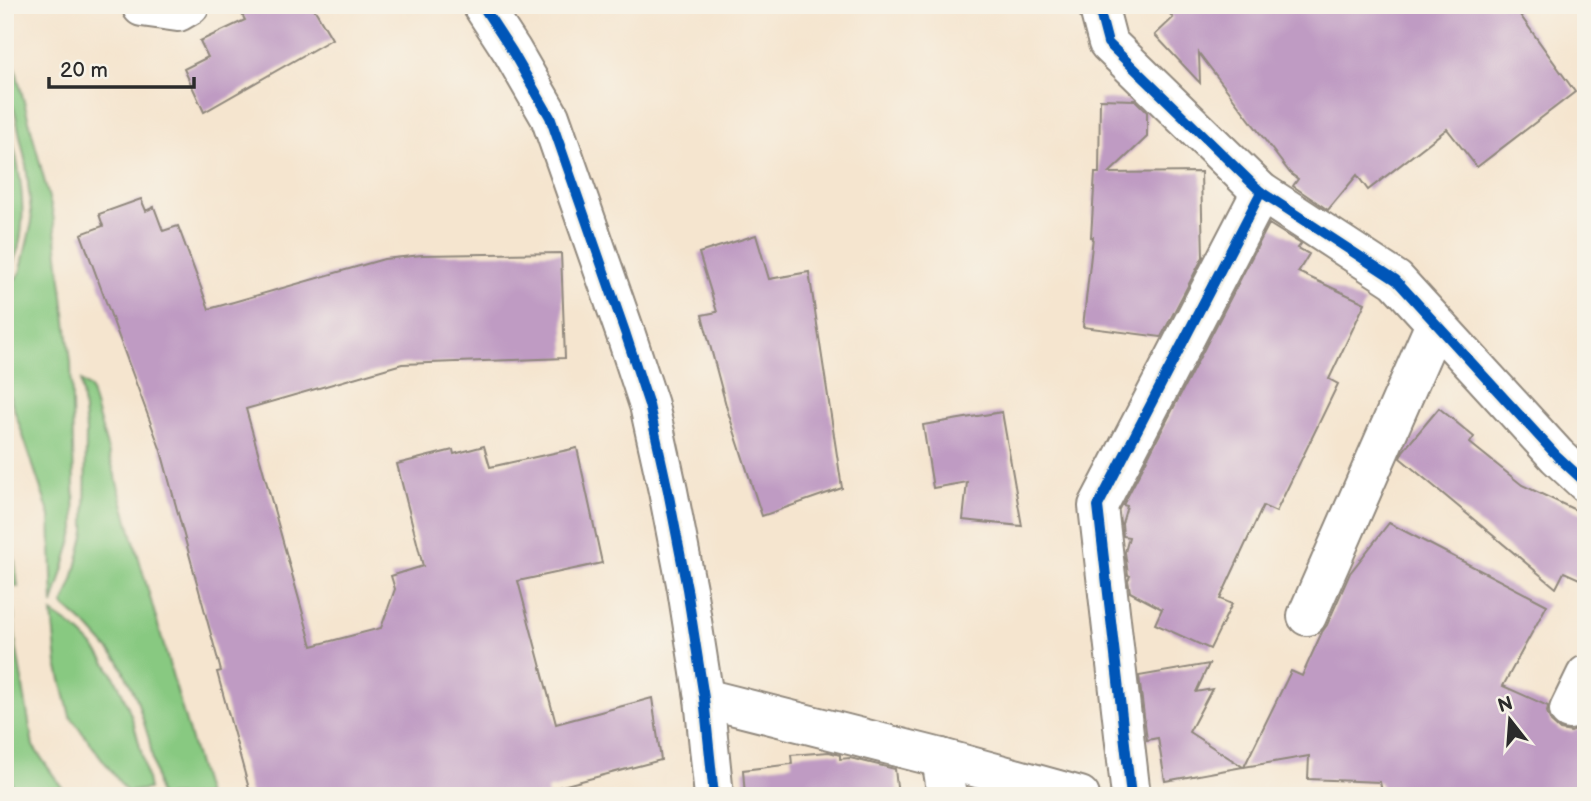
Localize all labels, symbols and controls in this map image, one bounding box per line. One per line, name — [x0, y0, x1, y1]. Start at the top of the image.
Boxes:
scale bar — [49, 46, 194, 90]
text: 20 m — [60, 58, 108, 83]
north arrow — [1476, 686, 1546, 756]
text: N — [1495, 692, 1516, 718]

